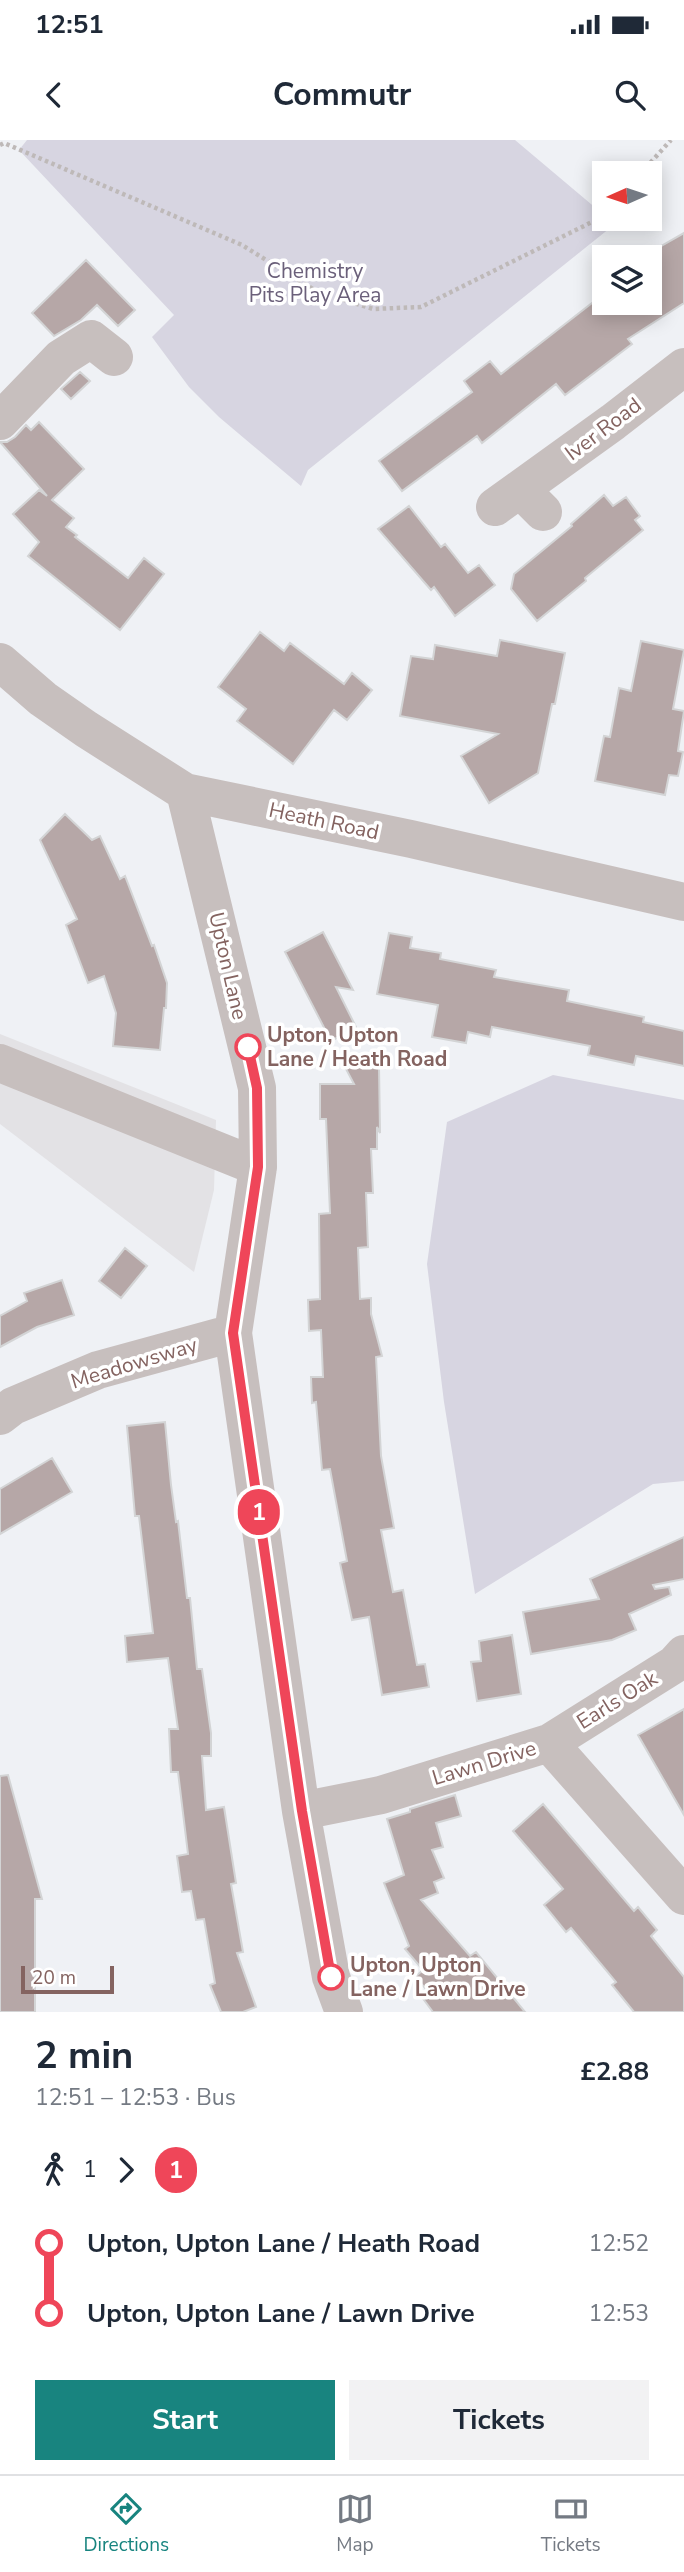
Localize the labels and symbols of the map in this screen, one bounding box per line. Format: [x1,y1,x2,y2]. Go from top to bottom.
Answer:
north arrow [592,161,662,231]
park label: Chemistry Pits Play Area [249,257,381,309]
street label: Iver Road [559,391,647,467]
street label: Heath Road [266,796,382,846]
street label: Upton Lane [202,910,254,1022]
place label: Upton, Upton Lane / Heath Road [267,1021,447,1073]
marker: Upton, Upton Lane / Heath Road [235,1034,261,1060]
street label: Meadowsway [67,1330,201,1395]
line badge: 1 [236,1489,282,1535]
street label: Earls Oak [571,1664,663,1736]
street label: Lawn Drive [429,1734,539,1792]
place label: Upton, Upton Lane / Lawn Drive [350,1951,526,2003]
scale bar [21,1963,114,1995]
marker: Upton, Upton Lane / Lawn Drive [318,1964,344,1990]

